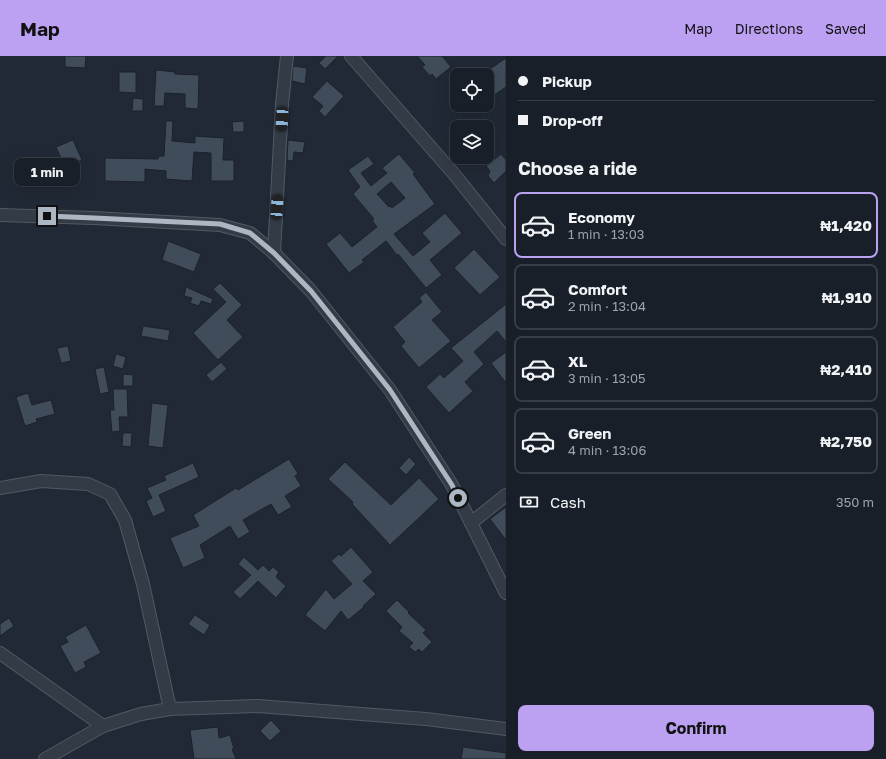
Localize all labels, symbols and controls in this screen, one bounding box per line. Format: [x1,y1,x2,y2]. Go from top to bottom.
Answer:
text: Map [20,17,60,40]
text: Map [684,20,713,37]
text: Directions [735,20,803,37]
text: Saved [825,20,866,37]
map controls [450,68,494,164]
button: locate [450,68,494,112]
text: Pickup [542,72,592,90]
car [275,107,289,131]
text: Drop-off [542,111,602,129]
button: layers [450,120,494,164]
text: Choose a ride [518,157,637,179]
callout: 1 min [14,158,80,186]
text: 1 min [31,164,63,180]
car [270,195,284,219]
route end [38,207,56,225]
icon: car [520,207,556,243]
text: Economy [568,208,635,226]
text: ₦1,420 [820,216,872,234]
text: 1 min · 13:03 [568,226,644,242]
icon: car [520,279,556,315]
text: Comfort [568,280,627,298]
text: ₦1,910 [822,288,872,306]
text: 2 min · 13:04 [568,298,646,314]
icon: car [520,351,556,387]
text: XL [568,352,587,370]
text: ₦2,410 [820,360,872,378]
text: 3 min · 13:05 [568,370,646,386]
icon: car [520,423,556,459]
text: Green [568,424,611,442]
text: ₦2,750 [820,432,872,450]
text: 4 min · 13:06 [568,442,646,458]
route start [449,489,467,507]
icon: cash [518,491,540,513]
text: Cash [550,493,586,511]
text: 350 m [836,494,874,510]
button: Confirm [518,705,874,751]

